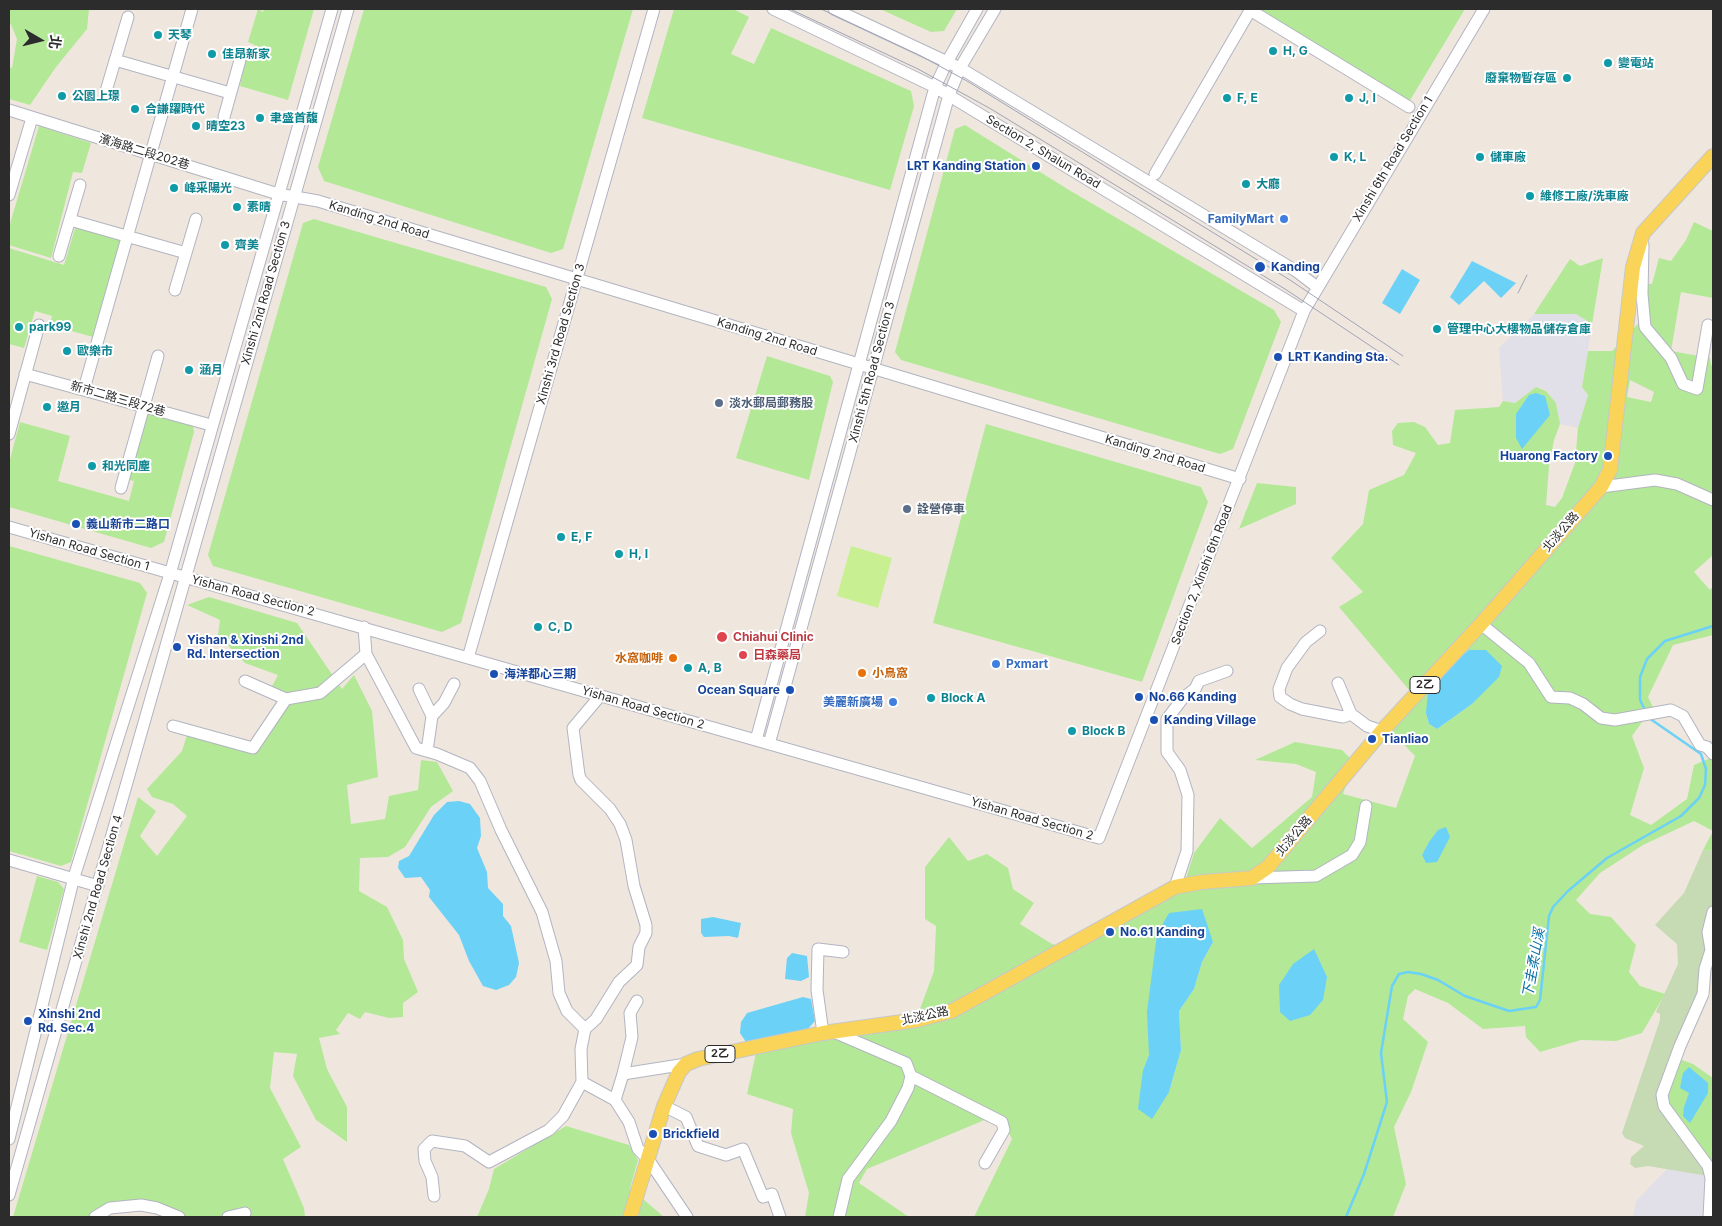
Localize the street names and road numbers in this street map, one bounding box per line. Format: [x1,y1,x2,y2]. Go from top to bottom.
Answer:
street label: Xinshi 6th Road Section 1 [1350,94,1436,224]
street label: Section 2, Shalun Road [983,112,1103,192]
street label: 濱海路二段202巷 [97,131,191,173]
street label: Kanding 2nd Road [327,198,431,242]
street label: Xinshi 2nd Road Section 3 [239,219,293,367]
street label: Xinshi 3rd Road Section 3 [534,262,588,406]
street label: Xinshi 5th Road Section 3 [846,300,898,444]
street label: Kanding 2nd Road [715,315,819,359]
street label: 新市二路三段72巷 [69,379,167,419]
street label: Kanding 2nd Road [1103,432,1207,476]
street label: Section 2, Xinshi 6th Road [1169,503,1235,647]
street label: 北淡公路 [1540,509,1582,555]
street label: Yishan Road Section 1 [27,526,151,574]
street label: Yishan Road Section 2 [190,573,316,619]
road number: 2乙 [1410,676,1440,694]
street label: Yishan Road Section 2 [580,684,706,732]
street label: Yishan Road Section 2 [969,795,1095,843]
street label: Xinshi 2nd Road Section 4 [71,813,125,961]
street label: 北淡公路 [1273,813,1315,859]
street label: 北淡公路 [900,1004,950,1028]
road number: 2乙 [705,1046,735,1062]

